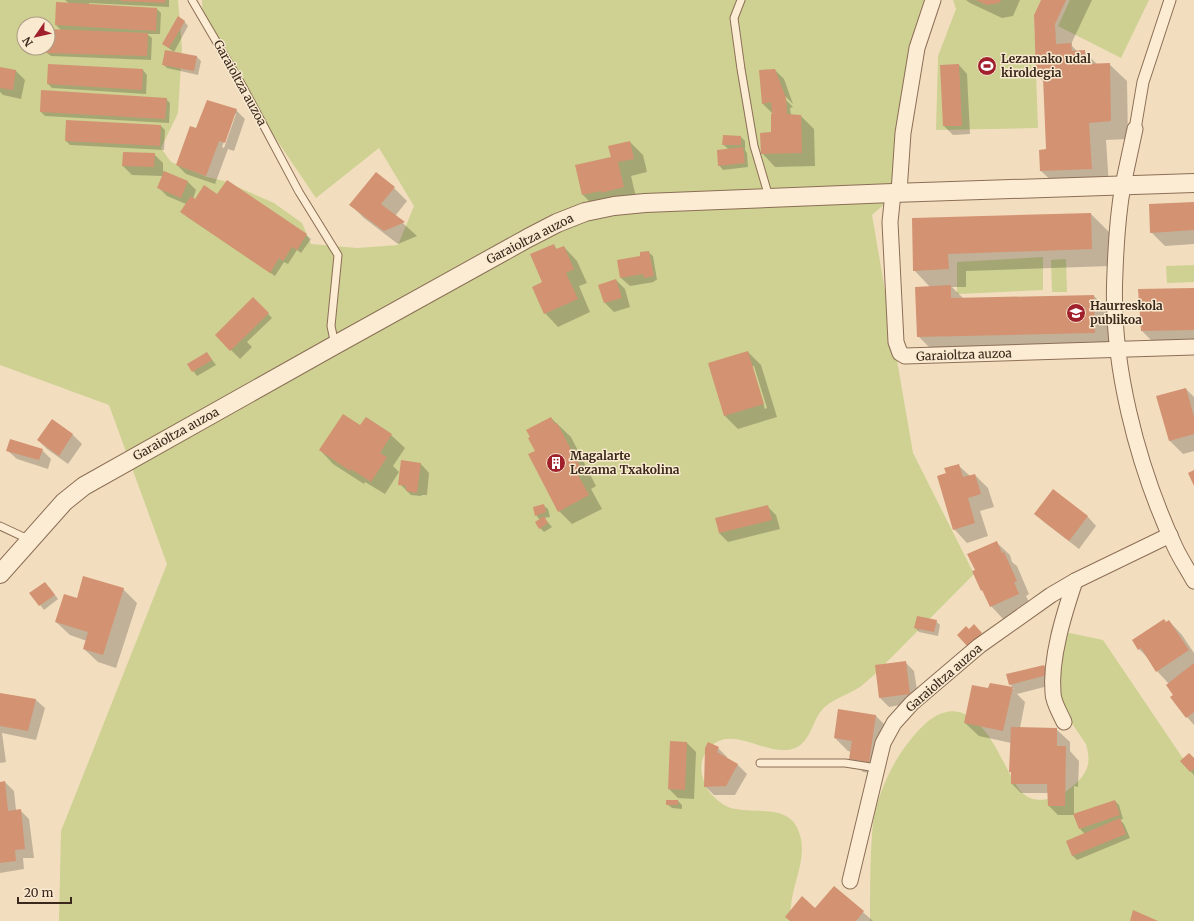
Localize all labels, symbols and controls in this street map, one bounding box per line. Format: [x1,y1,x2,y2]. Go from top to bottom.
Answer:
north arrow [16,16,56,56]
text: N [19,34,36,49]
street label: Garaioltza auzoa [211,37,270,129]
place label: Lezamako udal kiroldegia [1001,51,1091,80]
sports icon: Lezamako udal kiroldegia [976,55,998,77]
street label: Garaioltza auzoa [484,210,576,267]
place label: Haurreskola publikoa [1090,298,1163,327]
school or university icon: Haurreskola publikoa [1065,302,1087,324]
street label: Garaioltza auzoa [916,345,1013,364]
street label: Garaioltza auzoa [130,404,222,463]
place label: Magalarte Lezama Txakolina [570,448,680,477]
building icon: Magalarte Lezama Txakolina [545,452,567,474]
street label: Garaioltza auzoa [903,640,985,715]
scale bar [18,879,71,905]
text: 20 m [24,885,53,900]

